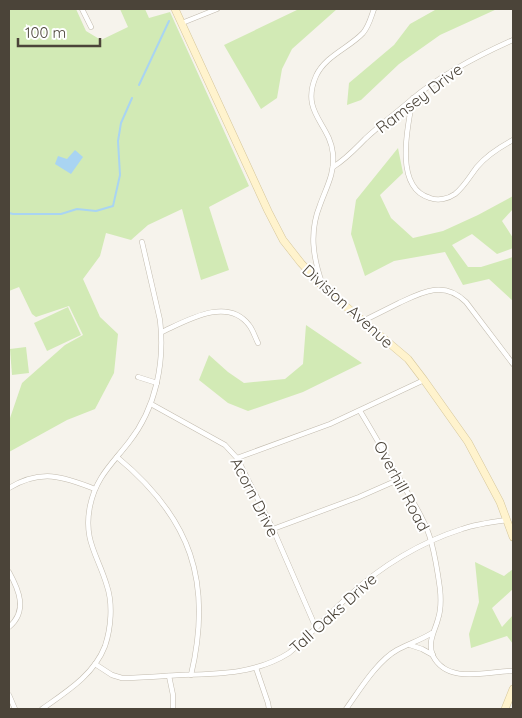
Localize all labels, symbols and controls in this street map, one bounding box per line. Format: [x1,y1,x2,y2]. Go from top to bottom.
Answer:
scale bar [18,15,100,47]
text: 100 m [25,23,66,42]
street label: Ramsey Drive [372,59,466,137]
street label: Division Avenue [298,260,398,352]
street label: Overhill Road [370,437,434,535]
street label: Acorn Drive [226,454,284,540]
street label: Tall Oaks Drive [285,569,381,657]

